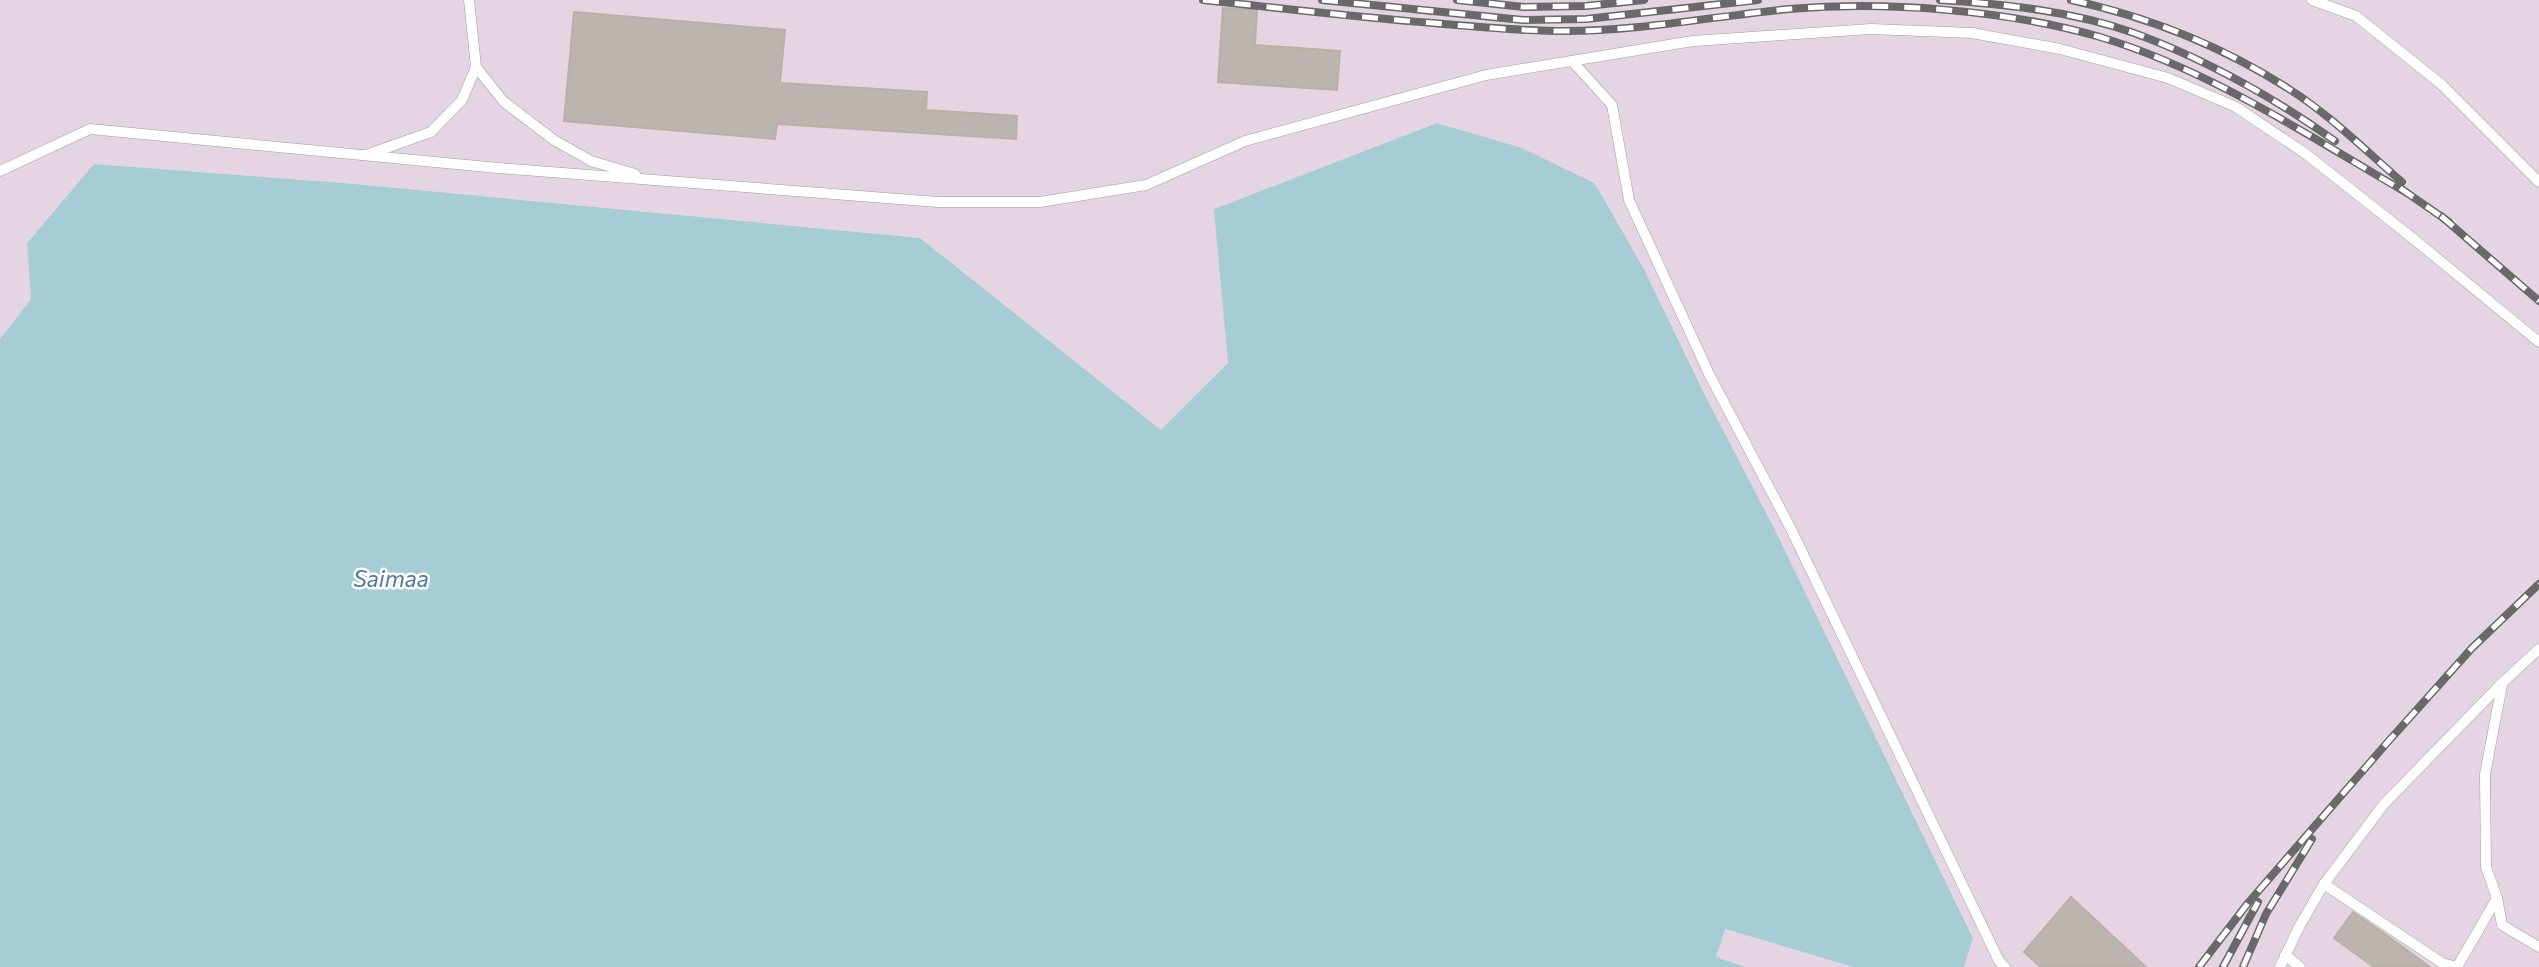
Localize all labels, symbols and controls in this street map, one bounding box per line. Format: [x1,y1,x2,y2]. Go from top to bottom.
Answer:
water label: Saimaa [353,564,429,592]

